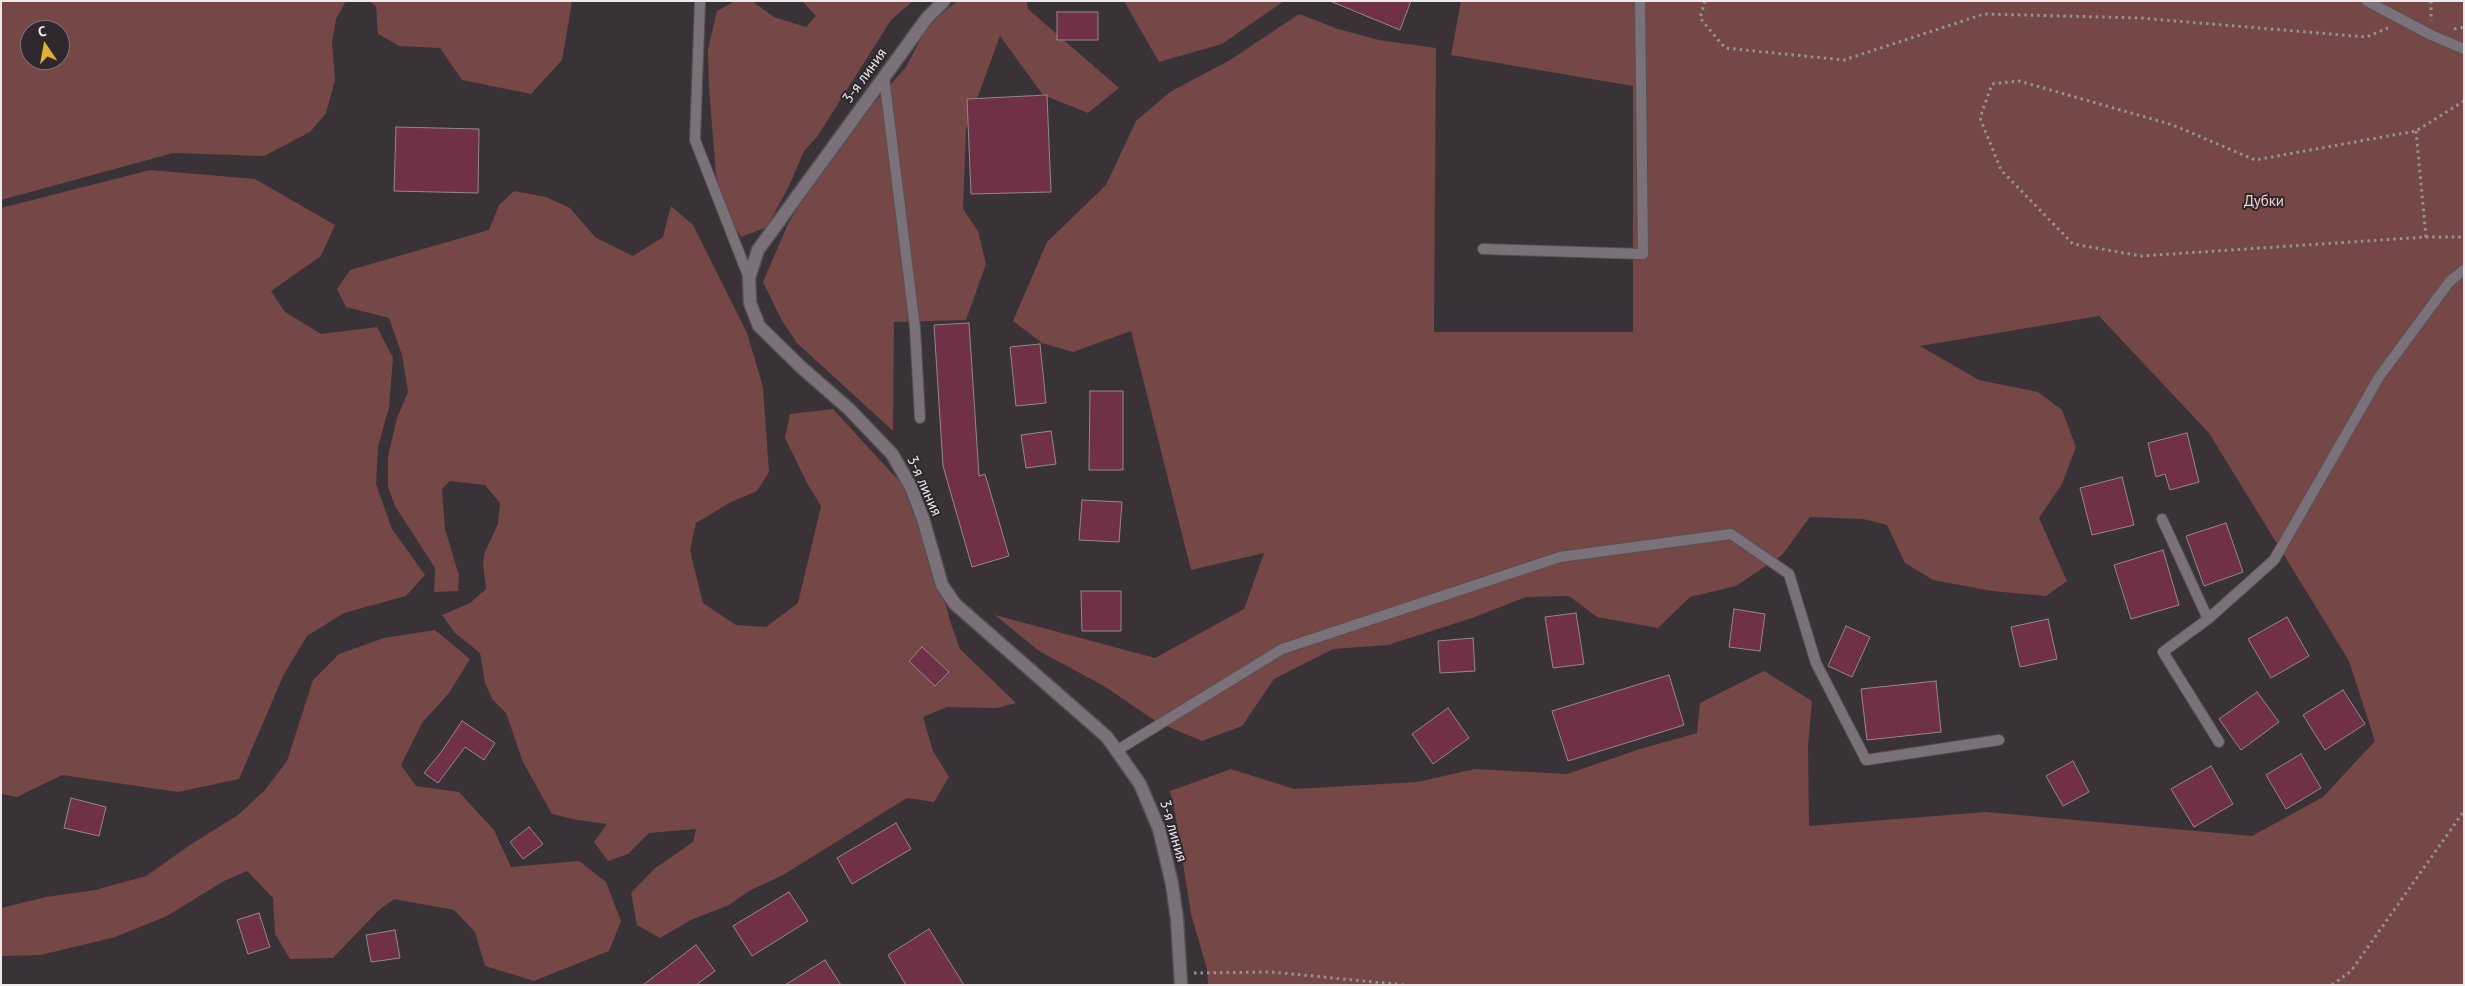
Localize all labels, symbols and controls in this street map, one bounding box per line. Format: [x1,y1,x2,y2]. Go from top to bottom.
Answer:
north arrow [20,20,70,70]
text: С [36,22,48,41]
street label: 3-я линия [839,45,891,107]
park label: Дубки [2244,193,2284,211]
street label: 3-я линия [903,453,945,519]
street label: 3-я линия [1156,798,1190,864]

